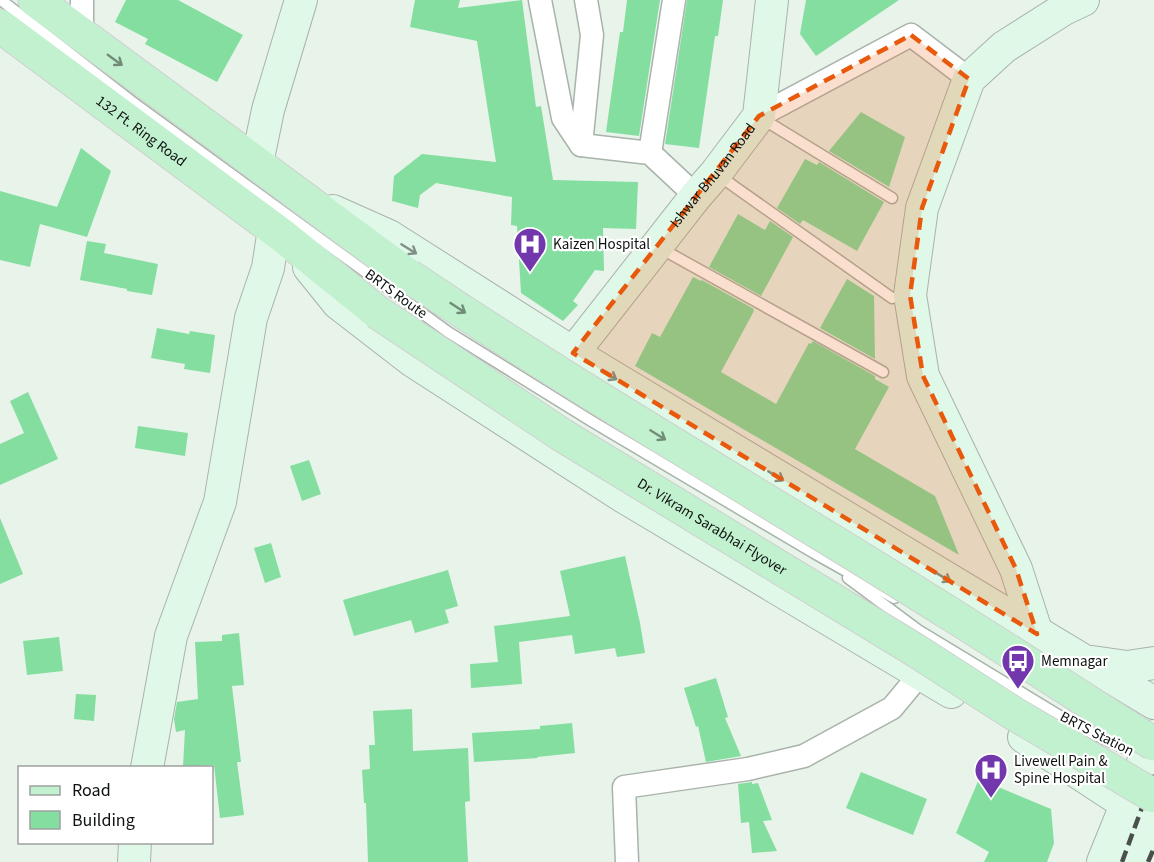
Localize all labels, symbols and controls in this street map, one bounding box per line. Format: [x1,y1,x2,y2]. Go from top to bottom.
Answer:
one-way arrow [107,54,123,66]
street label: 132 Ft. Ring Road [92,90,191,171]
street label: Ishwar Bhuvan Road [665,119,760,232]
hospital icon: Kaizen Hospital [512,226,548,273]
place label: Kaizen Hospital [553,234,650,255]
one-way arrow [400,242,417,255]
street label: BRTS Route [360,264,432,324]
one-way arrow [449,303,466,315]
one-way arrow [600,370,617,382]
one-way arrow [650,428,667,441]
one-way arrow [767,470,784,482]
street label: Dr. Vikram Sarabhai Flyover [633,473,792,581]
one-way arrow [934,571,951,583]
bus stop icon: Memnagar [1000,643,1036,690]
place label: Memnagar [1041,651,1108,672]
street label: BRTS Station [1056,706,1138,762]
place label: Livewell Pain & Spine Hospital [1014,751,1108,789]
hospital icon: Livewell Pain & Spine Hospital [973,752,1009,799]
legend [18,766,213,844]
text: Road [72,778,111,803]
text: Building [72,808,135,833]

